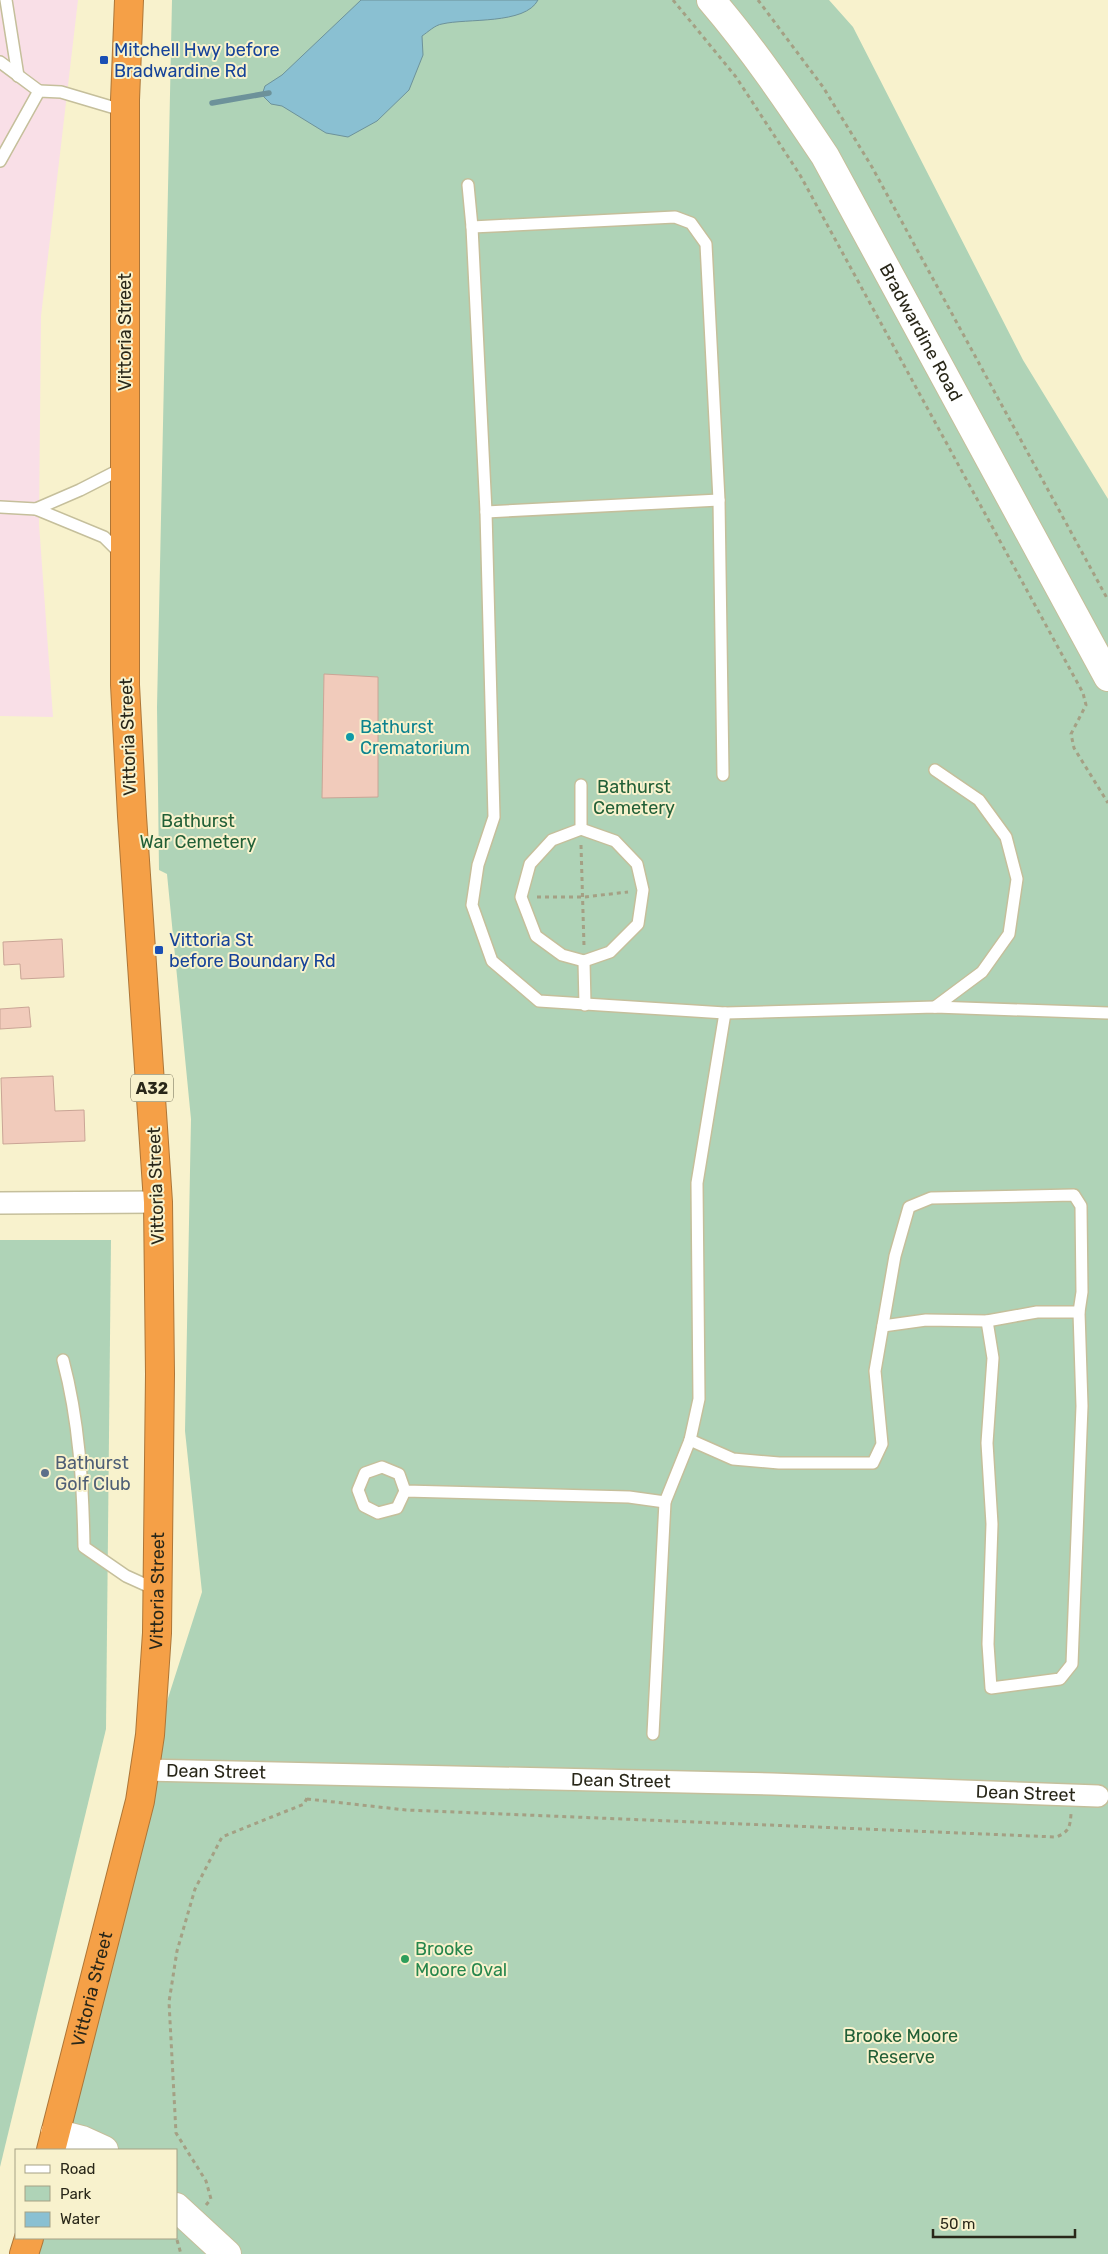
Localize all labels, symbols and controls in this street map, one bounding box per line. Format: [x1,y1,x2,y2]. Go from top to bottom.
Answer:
place label: Mitchell Hwy before Bradwardine Rd [114,39,280,82]
marker: Mitchell Hwy before Bradwardine Rd [98,54,110,66]
street label: Bradwardine Road [875,260,967,405]
street label: Vittoria Street [114,273,136,391]
street label: Vittoria Street [115,678,141,796]
place label: Bathurst Crematorium [360,716,470,759]
marker: Bathurst Crematorium [344,731,356,743]
park label: Bathurst Cemetery [593,776,675,819]
park label: Bathurst War Cemetery [140,810,256,853]
place label: Vittoria St before Boundary Rd [169,929,336,972]
marker: Vittoria St before Boundary Rd [153,944,165,956]
road number: A32 [131,1074,173,1102]
street label: Vittoria Street [143,1127,169,1245]
place label: Bathurst Golf Club [55,1452,131,1495]
marker: Bathurst Golf Club [39,1467,51,1479]
street label: Vittoria Street [145,1532,169,1651]
street label: Dean Street [166,1759,266,1784]
street label: Dean Street [571,1769,671,1793]
street label: Dean Street [975,1781,1076,1806]
street label: Vittoria Street [67,1929,117,2049]
place label: Brooke Moore Oval [415,1938,507,1981]
marker: Brooke Moore Oval [399,1953,411,1965]
park label: Brooke Moore Reserve [844,2025,958,2068]
legend [15,2149,178,2239]
text: Road [60,2160,96,2178]
text: Park [60,2185,91,2203]
scale bar [933,2206,1076,2238]
text: Water [60,2210,100,2228]
text: 50 m [940,2215,975,2233]

